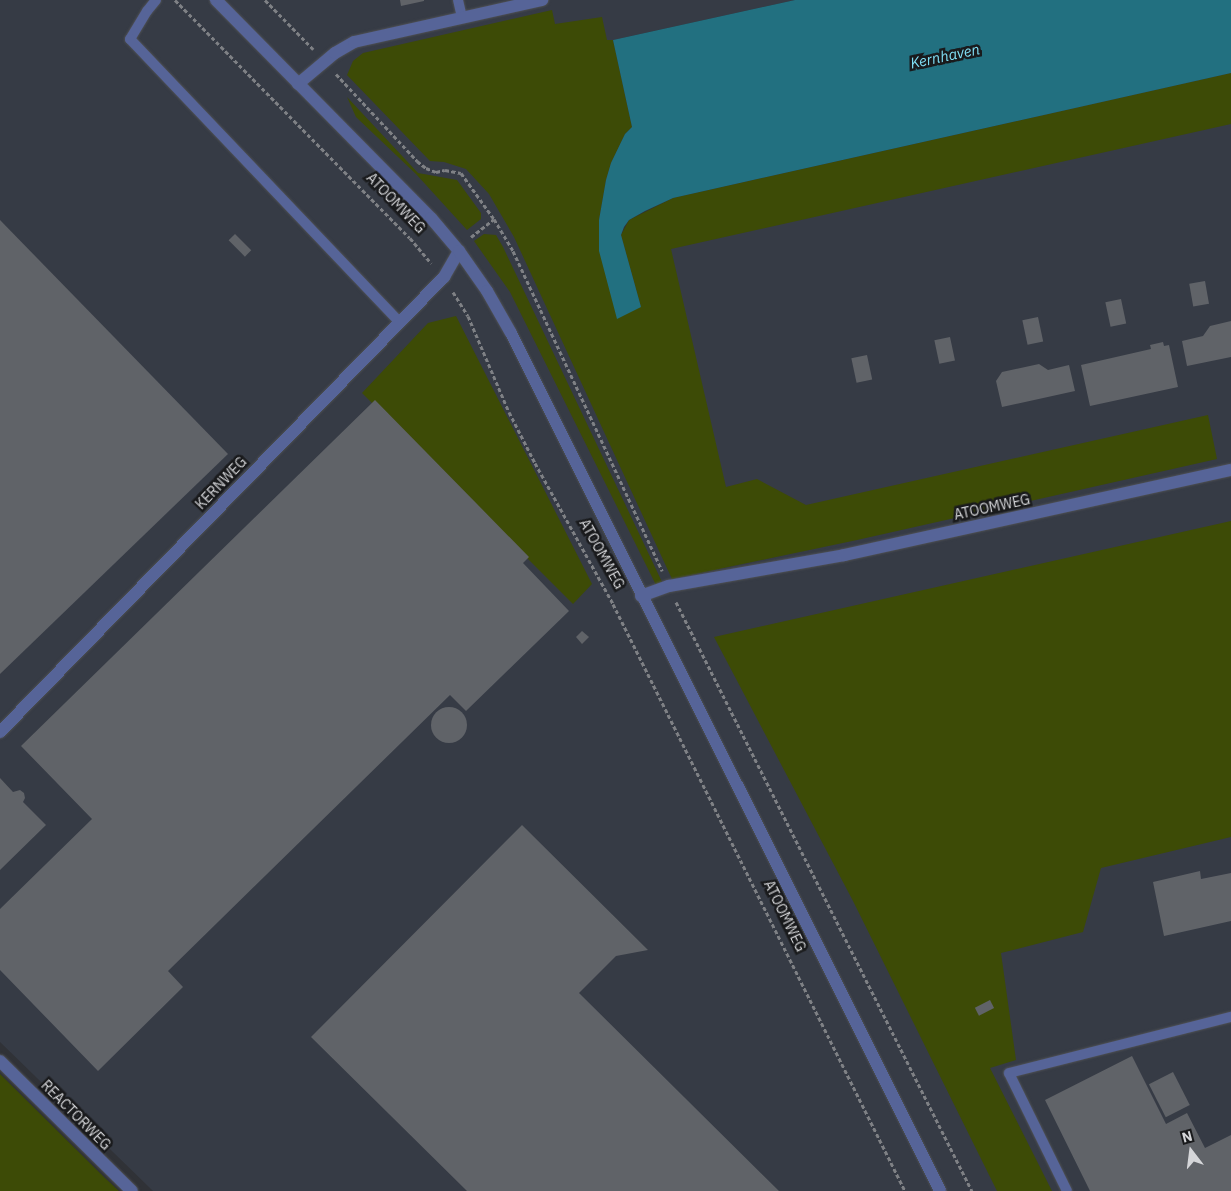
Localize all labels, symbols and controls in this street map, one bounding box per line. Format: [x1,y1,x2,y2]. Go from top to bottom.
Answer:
water label: Kernhaven [909,40,981,72]
street label: ATOOMWEG [363,169,429,237]
street label: KERNWEG [192,453,250,513]
street label: ATOOMWEG [952,491,1032,523]
street label: ATOOMWEG [576,516,628,592]
street label: ATOOMWEG [760,878,810,954]
street label: REACTORWEG [38,1077,114,1153]
north arrow [1166,1126,1216,1176]
text: N [1180,1127,1194,1147]

